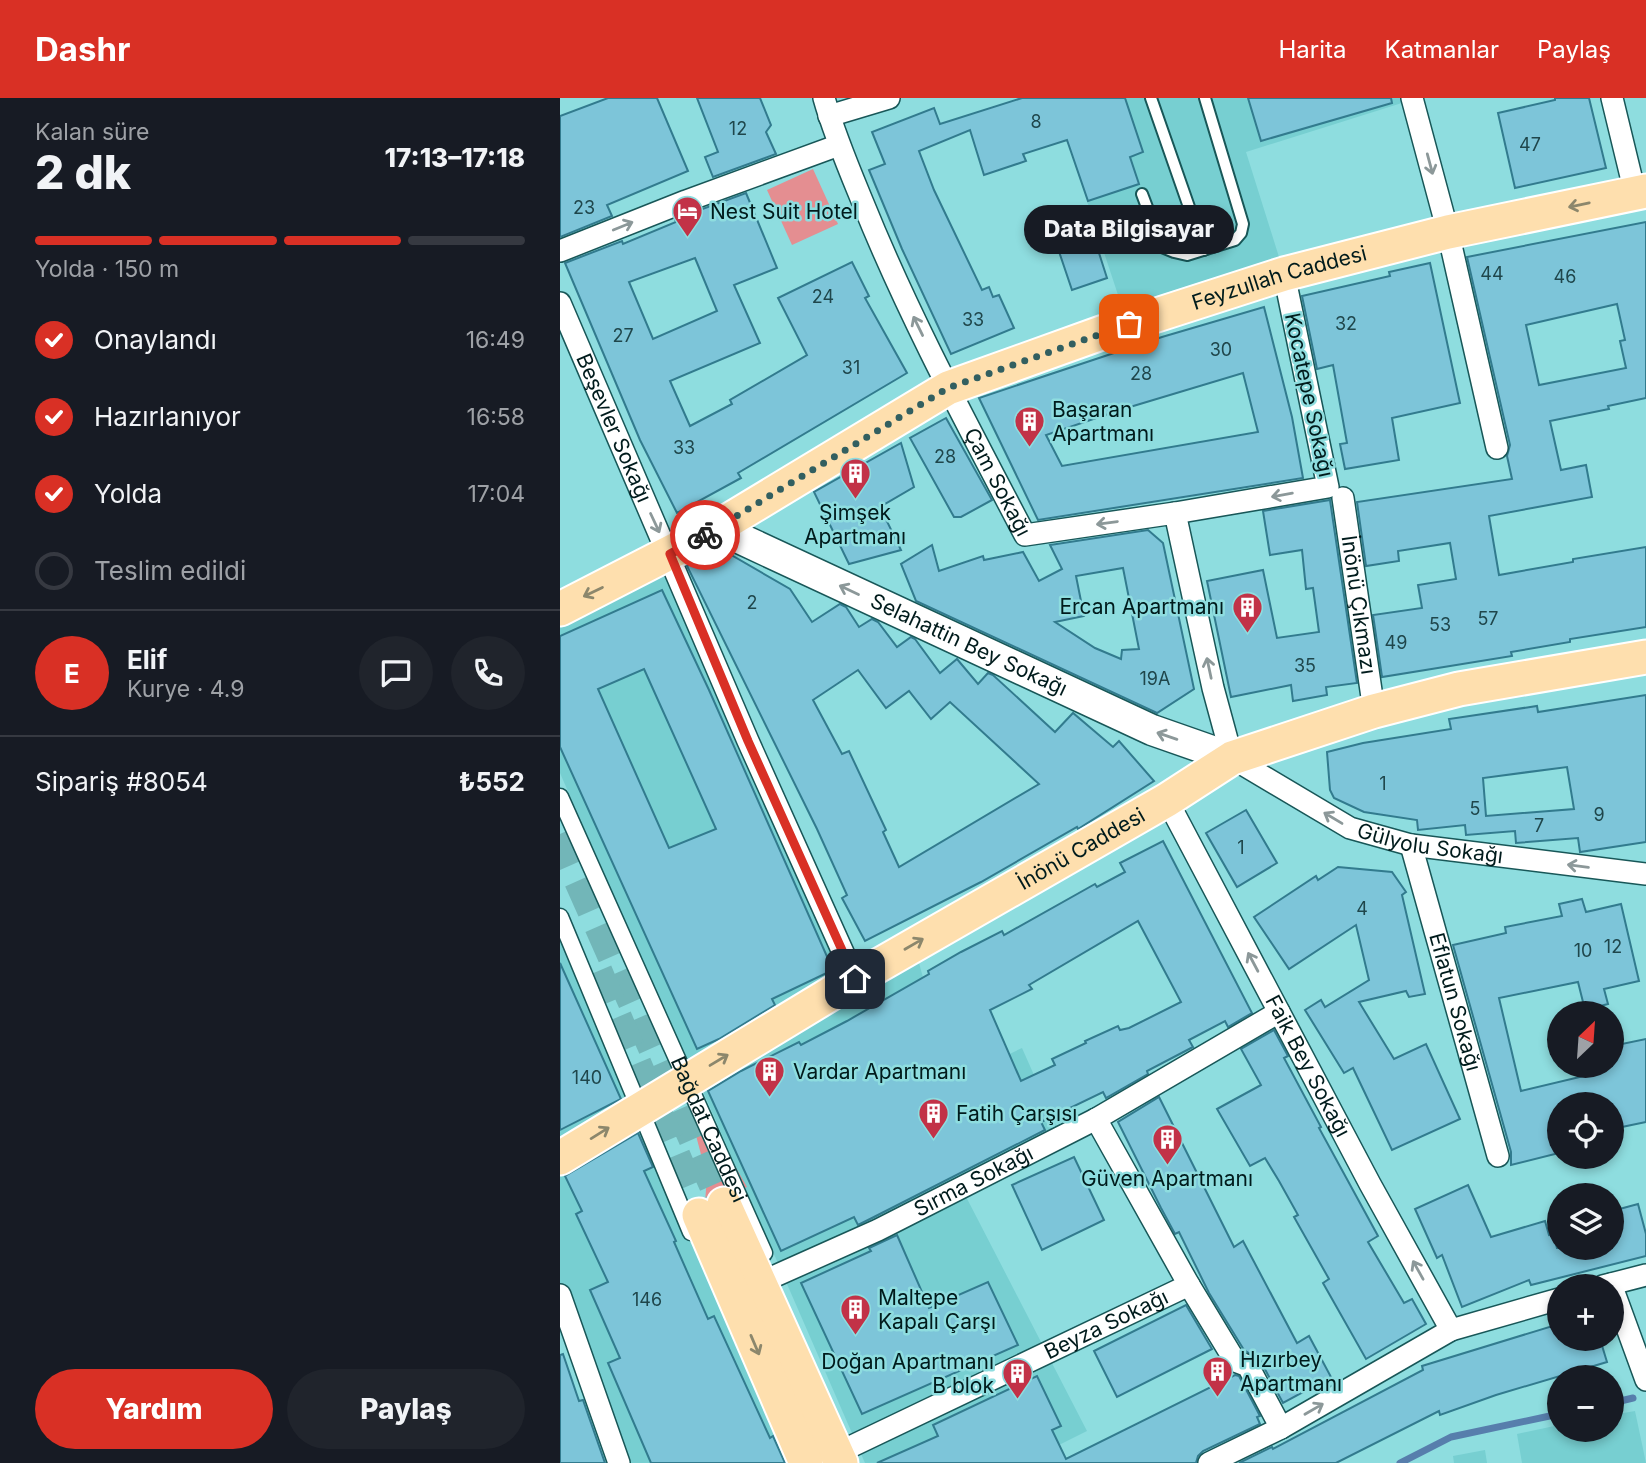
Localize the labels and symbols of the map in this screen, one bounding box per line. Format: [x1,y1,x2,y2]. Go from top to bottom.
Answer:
house number: 8 [1030,111,1042,132]
house number: 12 [729,118,747,139]
house number: 47 [1519,134,1541,155]
one-way arrow [1424,153,1437,175]
hotel icon: Nest Suit Hotel [670,195,704,239]
house number: 23 [573,197,595,218]
one-way arrow [1568,198,1591,212]
place label: Nest Suit Hotel [710,199,858,224]
callout: Data Bilgisayar [1024,205,1234,254]
one-way arrow [612,218,634,231]
street label: Feyzullah Caddesi [1189,240,1369,315]
house number: 44 [1480,263,1504,284]
house number: 46 [1554,266,1576,287]
house number: 24 [812,286,834,307]
pin [1099,294,1159,354]
house number: 33 [962,309,984,330]
street label: Kocatepe Sokağı [1280,311,1339,479]
house number: 32 [1335,313,1357,334]
one-way arrow [911,316,925,337]
house number: 27 [612,325,634,346]
house number: 30 [1210,339,1232,360]
street label: Beşevler Sokağı [571,350,657,506]
house number: 31 [842,357,860,378]
house number: 28 [1130,363,1152,384]
place label: Başaran Apartmanı [1052,397,1154,446]
building icon: Başaran Apartmanı [1012,405,1046,449]
street label: Çam Sokağı [959,424,1036,540]
house number: 33 [673,437,695,458]
house number: 28 [934,446,956,467]
building icon: Şimşek Apartmanı [838,456,872,500]
one-way arrow [1271,489,1294,502]
courier [670,500,740,570]
place label: Şimşek Apartmanı [804,500,906,549]
one-way arrow [649,512,662,533]
one-way arrow [1096,517,1119,530]
street label: İnönü Çıkmazı [1337,533,1382,676]
one-way arrow [839,583,860,596]
one-way arrow [583,586,604,600]
street label: Selahattin Bey Sokağı [867,588,1071,701]
building icon: Ercan Apartmanı [1230,590,1264,634]
house number: 2 [747,592,757,613]
place label: Ercan Apartmanı [1059,594,1224,619]
house number: 57 [1477,608,1499,629]
house number: 53 [1429,614,1451,635]
house number: 49 [1385,632,1407,653]
house number: 35 [1294,655,1316,676]
one-way arrow [1201,657,1215,680]
house number: 19A [1140,668,1170,689]
one-way arrow [1157,729,1179,741]
house number: 1 [1379,773,1387,794]
house number: 5 [1470,798,1480,819]
street label: İnönü Caddesi [1012,802,1149,895]
house number: 9 [1593,804,1605,825]
one-way arrow [1323,811,1343,825]
house number: 7 [1534,815,1544,836]
street label: Gülyolu Sokağı [1354,818,1505,868]
house number: 1 [1237,837,1245,858]
one-way arrow [1567,860,1590,873]
house number: 4 [1356,898,1368,919]
street label: Eflatun Sokağı [1424,930,1487,1074]
house number: 12 [1604,936,1622,957]
one-way arrow [904,937,924,951]
house number: 10 [1574,940,1592,961]
pin [825,949,885,1009]
one-way arrow [1245,952,1259,973]
street label: Faik Bey Sokağı [1260,991,1356,1141]
north arrow [1547,1001,1624,1078]
street label: Bağdat Caddesi [666,1052,753,1206]
one-way arrow [708,1053,728,1067]
building icon: Vardar Apartmanı [753,1055,787,1099]
place label: Vardar Apartmanı [793,1059,966,1084]
house number: 140 [572,1067,602,1088]
building icon: Fatih Çarşısı [916,1097,950,1141]
place label: Fatih Çarşısı [956,1101,1077,1126]
building icon: Güven Apartmanı [1150,1122,1184,1166]
one-way arrow [589,1126,609,1140]
street label: Sırma Sokağı [910,1140,1037,1222]
place label: Güven Apartmanı [1081,1166,1253,1191]
one-way arrow [1411,1260,1424,1281]
street label: Beyza Sokağı [1040,1284,1172,1364]
place label: Maltepe Kapalı Çarşı [878,1285,996,1334]
house number: 146 [632,1289,662,1310]
building icon: Maltepe Kapalı Çarşı [838,1293,872,1337]
one-way arrow [750,1334,763,1356]
place label: Hızırbey Apartmanı [1240,1347,1342,1396]
place label: Doğan Apartmanı B blok [821,1349,994,1398]
building icon: Hızırbey Apartmanı [1200,1355,1234,1399]
building icon: Doğan Apartmanı B blok [1000,1357,1034,1401]
one-way arrow [1303,1402,1323,1416]

